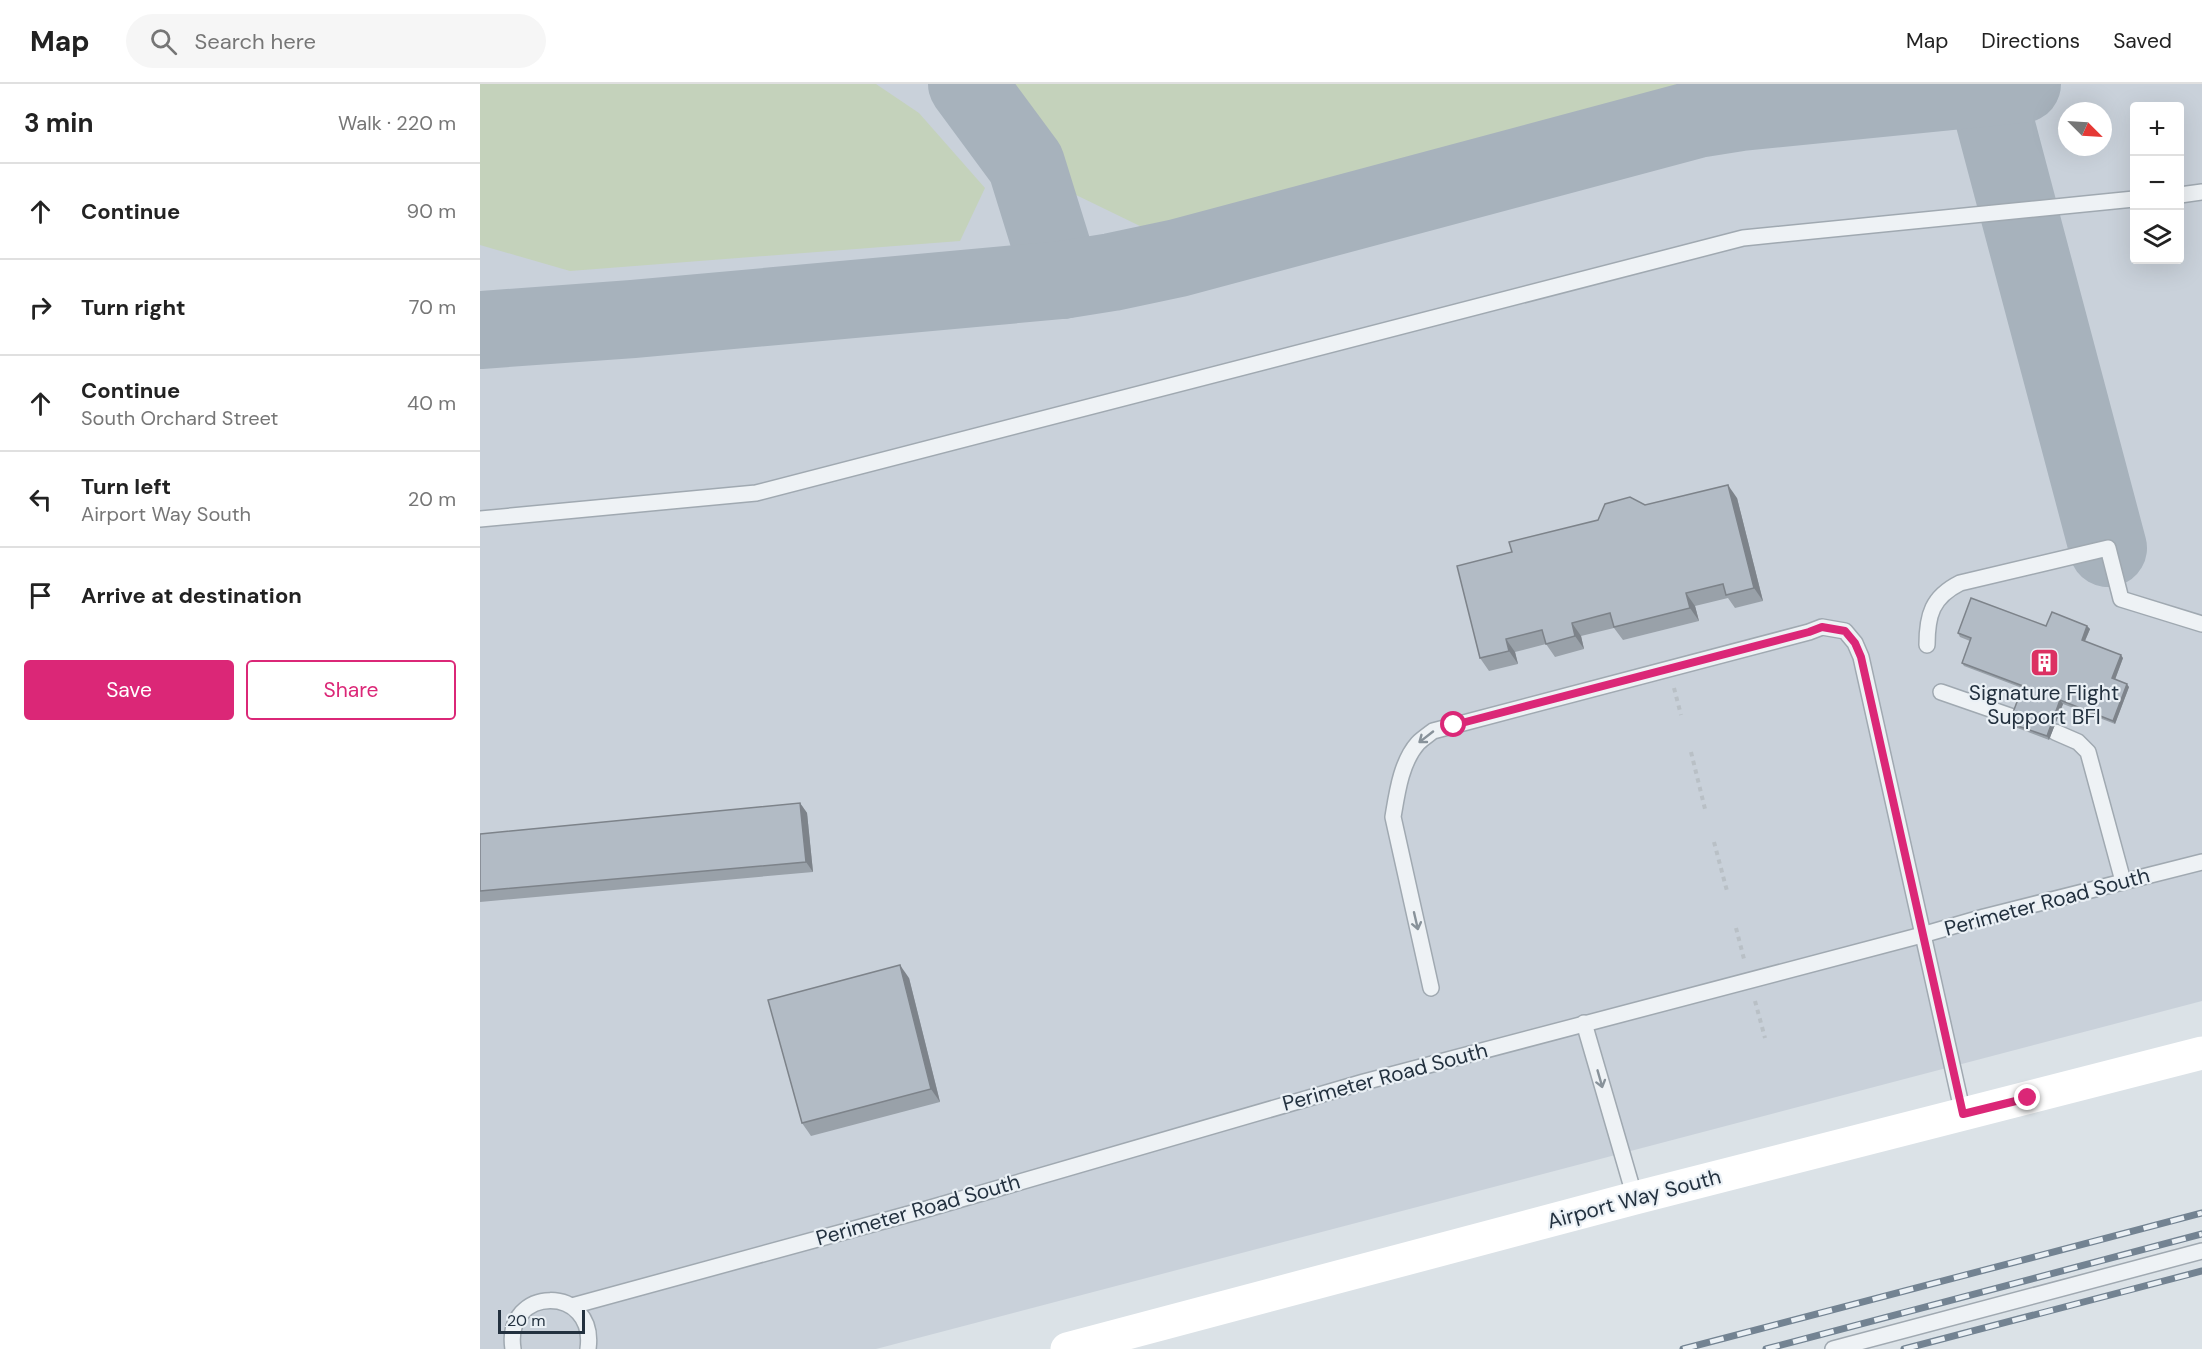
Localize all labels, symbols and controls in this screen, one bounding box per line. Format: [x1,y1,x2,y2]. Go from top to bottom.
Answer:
search box [126,14,546,68]
text: Map [30,23,90,60]
icon: search [147,25,180,58]
text: Search here [195,27,316,56]
text: Map [1906,27,1948,55]
text: Directions [1981,27,2080,55]
text: Saved [2113,27,2172,55]
north arrow [2058,102,2112,156]
map controls [2130,102,2184,264]
button: + [2130,102,2184,156]
text: 3 min [24,106,93,140]
text: Walk · 220 m [338,110,456,136]
button: − [2130,156,2184,210]
icon: ahead [24,195,57,228]
text: Continue [81,197,180,226]
text: 90 m [407,198,456,224]
button: layers [2130,210,2184,264]
icon: right [24,291,57,324]
text: Turn right [81,293,186,322]
text: 70 m [409,294,456,320]
text: Continue [81,376,180,405]
icon: ahead [24,387,57,420]
text: 40 m [407,390,456,416]
text: South Orchard Street [81,405,278,431]
text: Turn left [81,472,171,501]
icon: left [24,483,57,516]
text: 20 m [408,486,456,512]
text: Airport Way South [81,501,251,527]
icon: arrive [24,579,57,612]
text: Arrive at destination [81,581,302,610]
building icon: Signature Flight Support BFI [2028,646,2060,678]
button: Save [24,660,234,720]
button: Share [246,660,456,720]
place label: Signature Flight Support BFI [1969,679,2119,731]
route start [1440,711,1466,737]
one-way arrow [1418,731,1434,743]
street label: Perimeter Road South [1941,861,2153,943]
one-way arrow [1411,911,1423,930]
street label: Perimeter Road South [1279,1036,1491,1118]
one-way arrow [1595,1069,1606,1088]
route end [2014,1084,2040,1110]
street label: Airport Way South [1544,1162,1724,1236]
street label: Perimeter Road South [813,1167,1023,1253]
scale bar [498,1307,585,1334]
text: 20 m [507,1310,546,1331]

